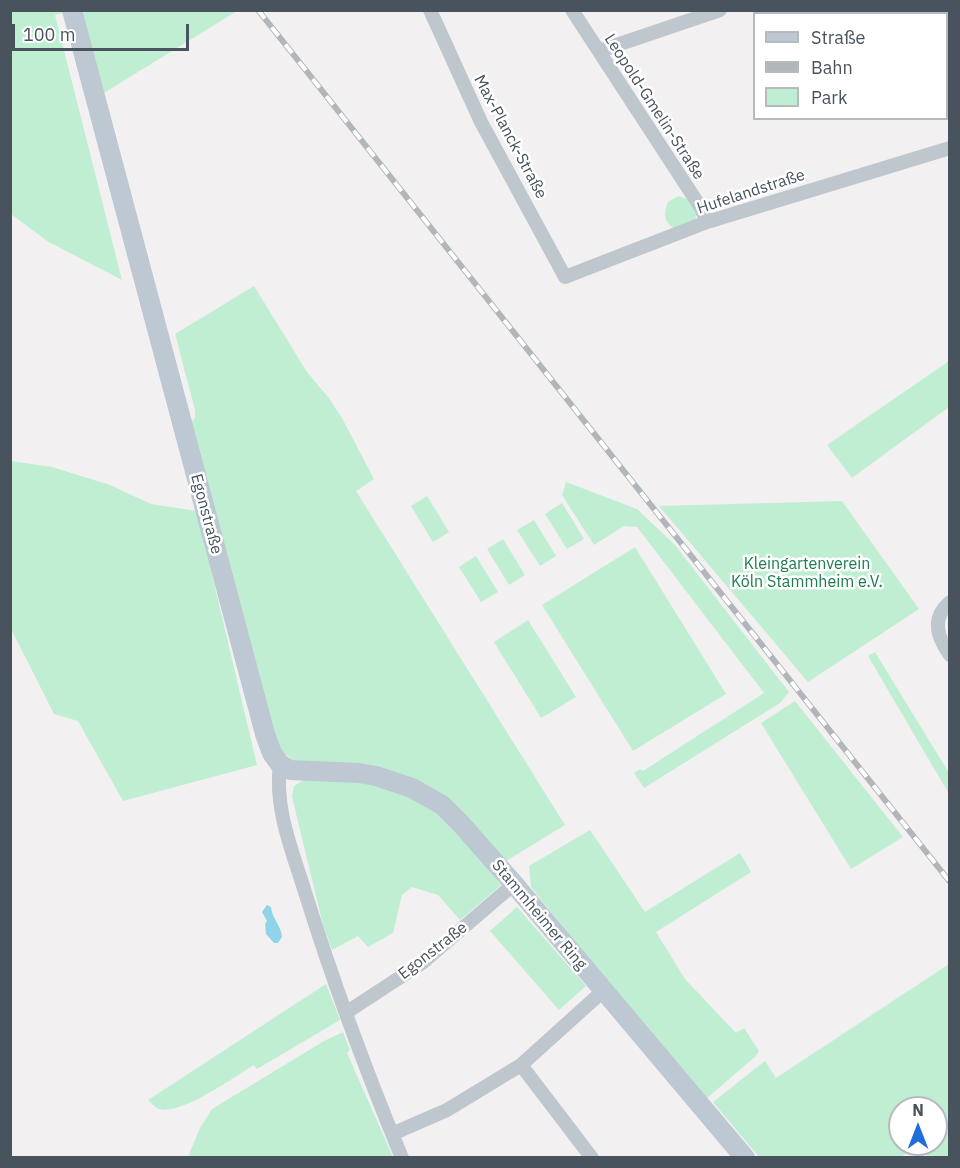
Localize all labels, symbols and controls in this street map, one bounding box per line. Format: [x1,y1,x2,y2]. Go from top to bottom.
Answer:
scale bar [15,12,192,50]
legend [753,12,948,120]
text: 100 m [23,23,75,46]
text: Straße [811,26,865,49]
street label: Leopold-Gmelin-Straße [600,31,708,183]
text: Bahn [811,56,853,79]
street label: Max-Planck-Straße [469,72,551,202]
text: Park [811,86,847,109]
street label: Hufelandstraße [695,166,807,218]
street label: Egonstraße [186,472,226,556]
park label: Kleingartenverein Köln Stammheim e.V. [731,554,883,592]
street label: Stammheimer Ring [487,856,591,974]
street label: Egonstraße [395,918,471,984]
north arrow [888,1096,948,1156]
text: N [912,1100,924,1120]

